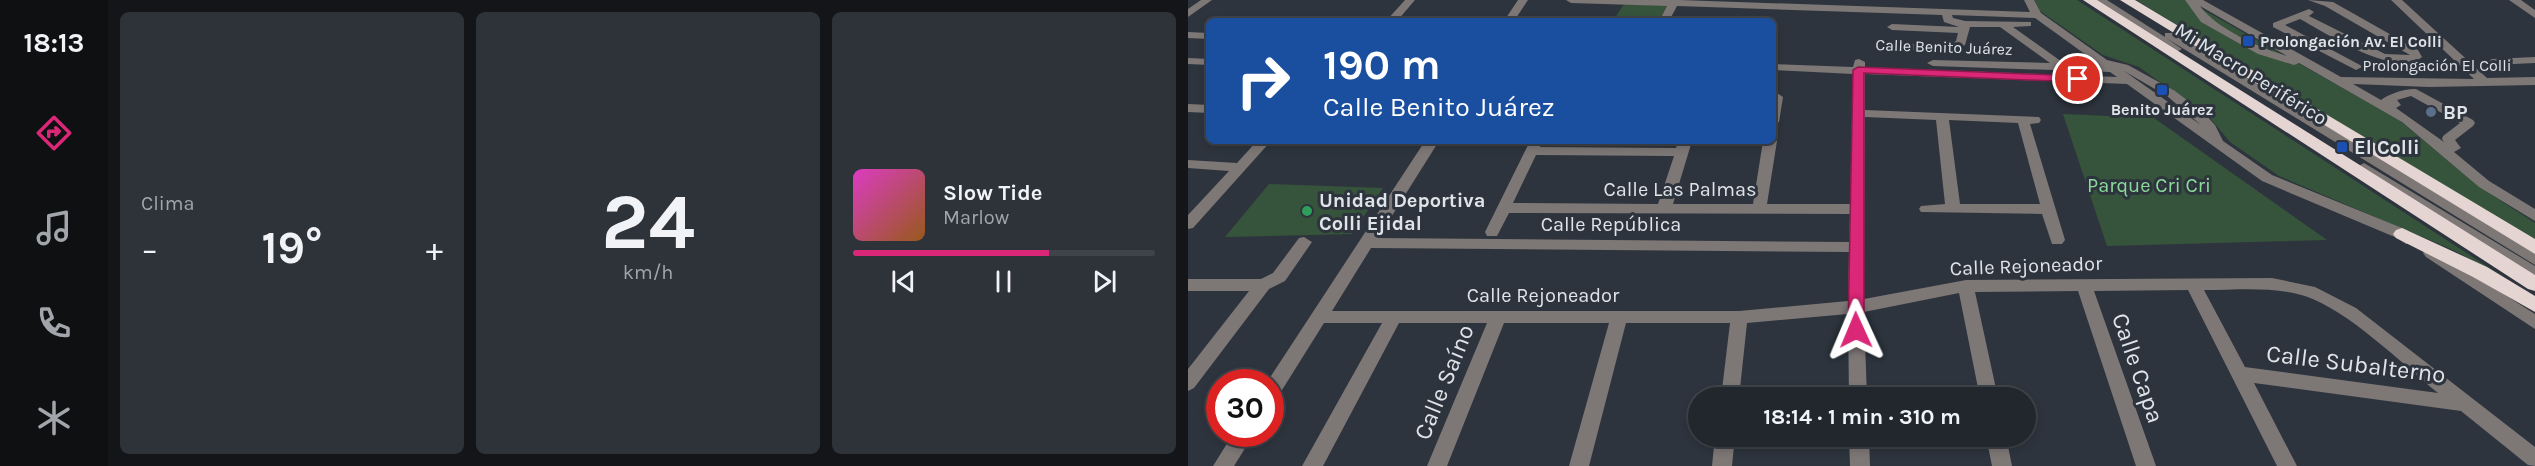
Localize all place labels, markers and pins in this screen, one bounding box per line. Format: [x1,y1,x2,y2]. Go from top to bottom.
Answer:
place label: Prolongación Av. El Colli [2260,32,2442,51]
marker: Prolongación Av. El Colli [2241,34,2255,48]
pin [2052,53,2103,104]
marker: Benito Juárez [2155,83,2169,97]
place label: Benito Juárez [2111,100,2213,119]
place label: BP [2443,101,2468,124]
marker: BP [2424,105,2438,119]
place label: El Colli [2354,136,2420,159]
marker: El Colli [2335,140,2349,154]
place label: Unidad Deportiva Colli Ejidal [1319,189,1485,235]
marker: Unidad Deportiva Colli Ejidal [1300,204,1314,218]

